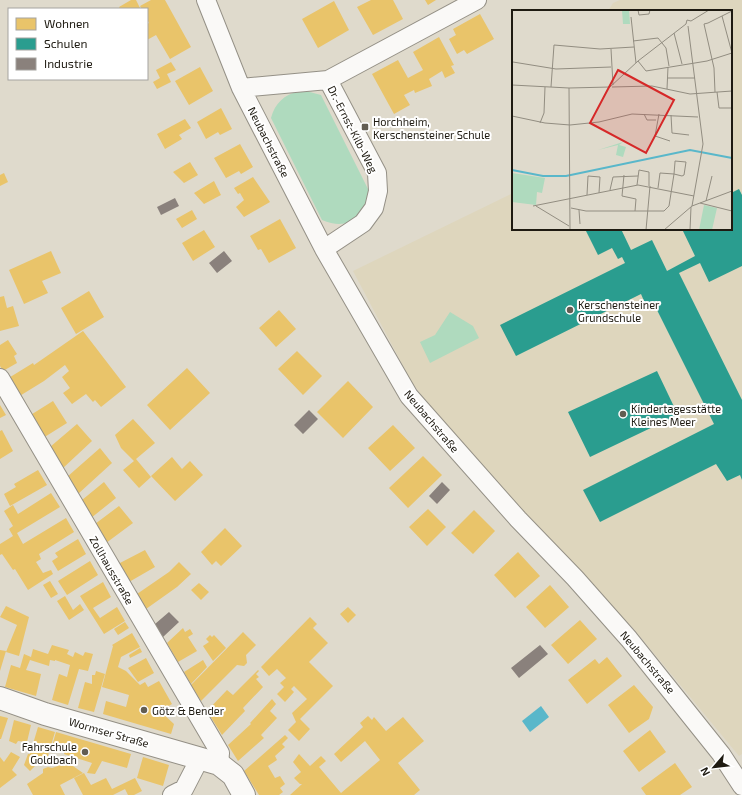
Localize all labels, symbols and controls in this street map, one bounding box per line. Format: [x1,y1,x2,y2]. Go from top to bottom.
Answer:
legend [8,8,148,80]
inset map [512,10,732,230]
text: Wohnen [44,16,89,30]
text: Schulen [44,36,87,50]
text: Industrie [44,56,93,70]
street label: Dr.-Ernst-Kilb-Weg [325,83,381,175]
street label: Neubachstraße [246,104,292,180]
place label: Horchheim, Kerschensteiner Schule [373,115,490,141]
marker: Horchheim, Kerschensteiner Schule [360,122,370,132]
place label: Kerschensteiner Grundschule [578,298,660,324]
marker: Kerschensteiner Grundschule [565,305,575,315]
street label: Neubachstraße [402,387,462,455]
place label: Kindertagesstätte Kleines Meer [631,402,721,428]
marker: Kindertagesstätte Kleines Meer [618,409,628,419]
street label: Zollhausstraße [87,533,137,607]
street label: Neubachstraße [618,628,678,696]
place label: Götz & Bender [152,704,225,717]
marker: Götz & Bender [139,705,149,715]
street label: Wormser Straße [67,714,151,750]
place label: Fahrschule Goldbach [22,740,77,766]
marker: Fahrschule Goldbach [80,747,90,757]
north arrow [694,747,734,787]
text: N [697,765,712,778]

